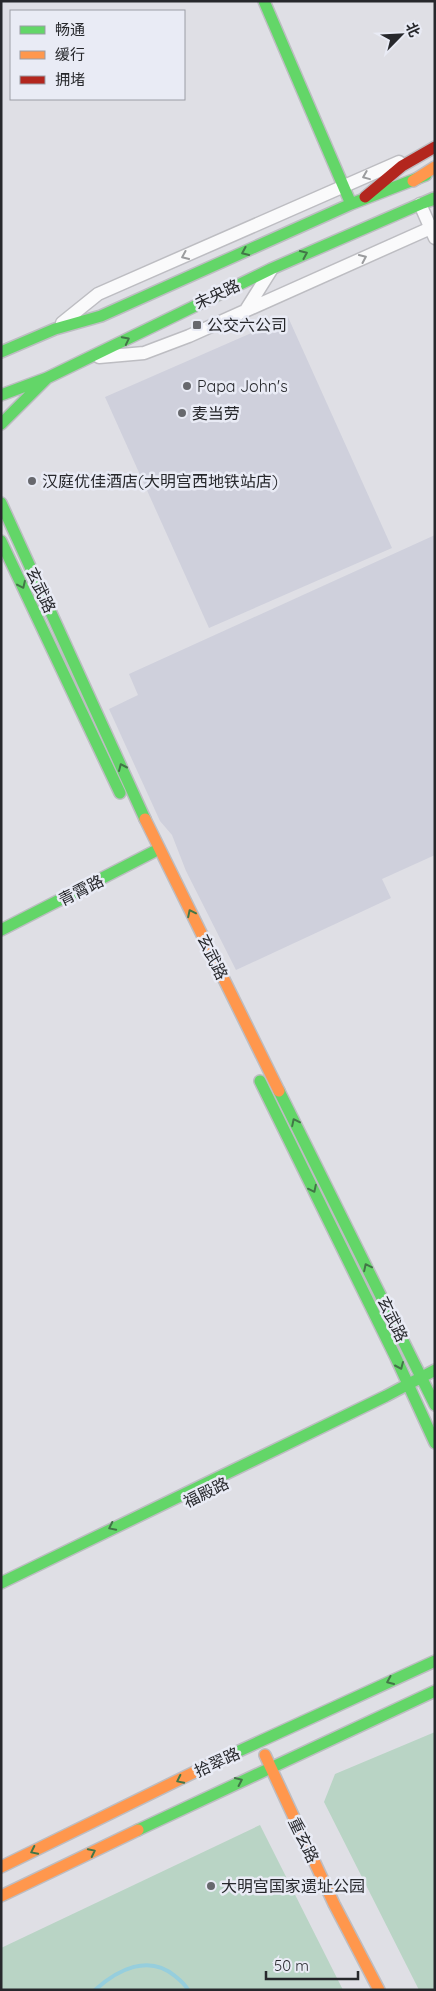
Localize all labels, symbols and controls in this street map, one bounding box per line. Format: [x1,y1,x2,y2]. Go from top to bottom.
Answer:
legend [10,10,185,100]
north arrow [376,10,426,60]
text: 畅通 [55,20,85,39]
text: 北 [402,20,424,40]
text: 缓行 [55,45,85,64]
text: 拥堵 [55,70,85,89]
one-way arrow [362,169,371,180]
one-way arrow [241,246,250,257]
one-way arrow [181,249,190,260]
one-way arrow [299,250,308,261]
one-way arrow [358,254,367,265]
street label: 未央路 [191,275,243,313]
place label: 公交六公司 [207,315,287,335]
marker: 公交六公司 [191,319,203,331]
one-way arrow [120,336,129,346]
place label: Papa John's [197,376,288,396]
marker: Papa John's [181,380,193,392]
place label: 麦当劳 [192,403,240,423]
marker: 麦当劳 [176,407,188,419]
place label: 汉庭优佳酒店(大明宫西地铁站店) [42,471,278,491]
marker: 汉庭优佳酒店(大明宫西地铁站店) [26,475,38,487]
street label: 玄武路 [22,564,60,616]
one-way arrow [16,580,26,589]
one-way arrow [117,763,128,772]
street label: 青霄路 [55,870,107,910]
one-way arrow [188,910,198,919]
street label: 玄武路 [193,931,233,983]
one-way arrow [291,1118,301,1127]
one-way arrow [307,1184,317,1193]
one-way arrow [363,1263,373,1272]
street label: 玄武路 [373,1293,413,1345]
one-way arrow [394,1361,404,1370]
street label: 福殿路 [180,1472,232,1512]
one-way arrow [108,1521,117,1532]
one-way arrow [386,1675,395,1686]
street label: 拾翠路 [191,1743,243,1781]
one-way arrow [176,1773,185,1783]
one-way arrow [234,1777,243,1788]
street label: 重玄路 [284,1814,324,1866]
one-way arrow [30,1845,39,1855]
one-way arrow [87,1848,96,1858]
place label: 大明宫国家遗址公园 [221,1876,365,1896]
marker: 大明宫国家遗址公园 [205,1880,217,1892]
scale bar [266,1948,358,1980]
text: 50 m [274,1956,309,1975]

